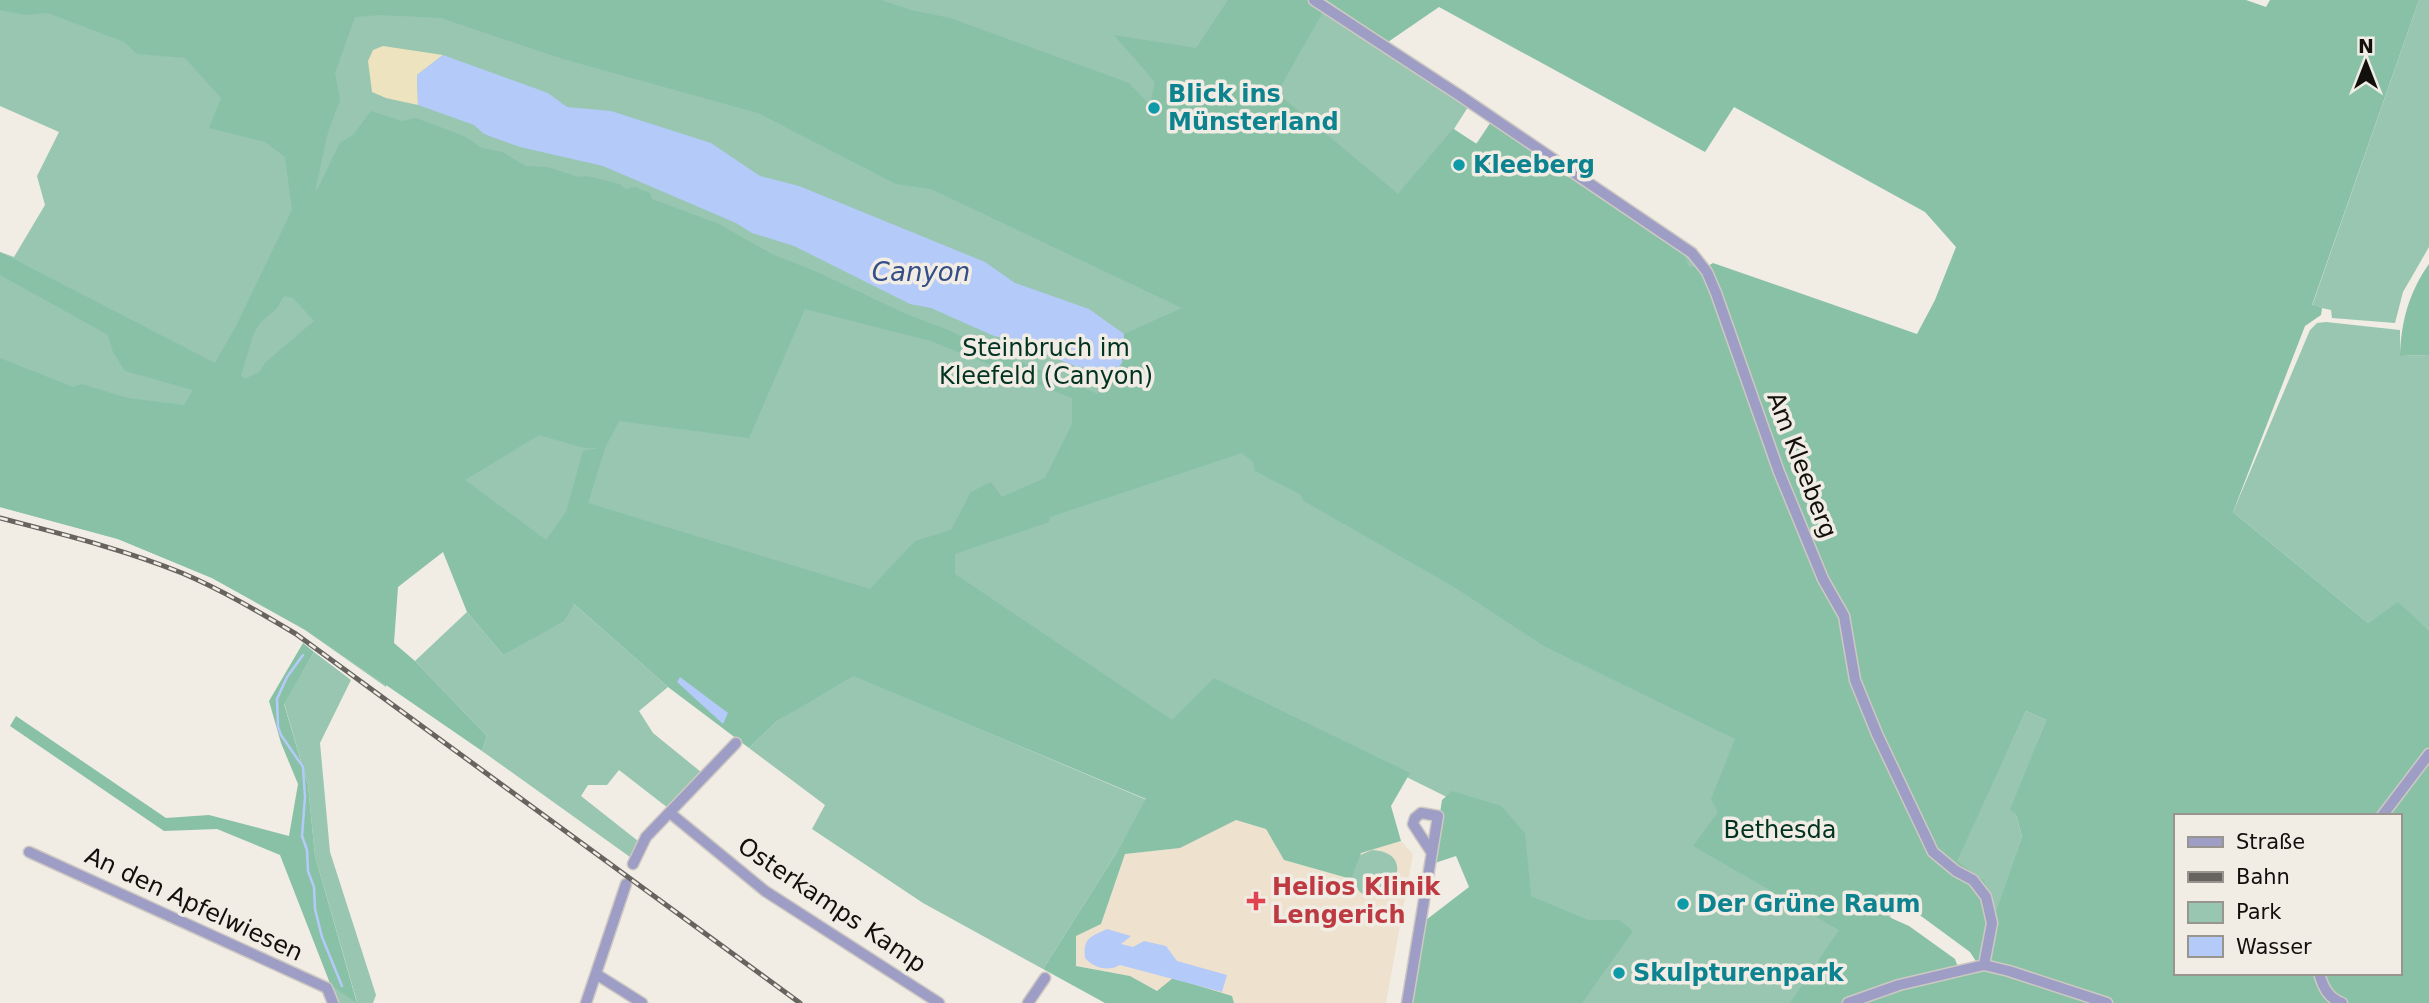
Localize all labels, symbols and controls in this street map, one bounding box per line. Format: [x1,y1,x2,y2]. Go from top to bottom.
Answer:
north arrow [2331,28,2401,98]
text: N [2358,35,2374,57]
place label: Blick ins Münsterland [1168,80,1339,136]
marker: Blick ins Münsterland [1146,100,1162,116]
place label: Kleeberg [1473,151,1595,179]
marker: Kleeberg [1451,157,1467,173]
water label: Canyon [872,257,970,287]
park label: Steinbruch im Kleefeld (Canyon) [939,334,1153,390]
street label: Am Kleeberg [1761,388,1843,542]
legend [2174,814,2401,975]
park label: Bethesda [1723,816,1837,844]
text: Straße [2236,830,2305,854]
street label: Osterkamps Kamp [733,832,931,978]
street label: An den Apfelwiesen [81,841,307,967]
text: Bahn [2236,865,2290,889]
place label: Helios Klinik Lengerich [1272,873,1441,929]
place label: Der Grüne Raum [1697,890,1921,918]
marker: Helios Klinik Lengerich [1246,891,1266,911]
marker: Der Grüne Raum [1675,896,1691,912]
text: Park [2236,900,2282,924]
text: Wasser [2236,935,2312,959]
place label: Skulpturenpark [1633,959,1845,987]
marker: Skulpturenpark [1611,965,1627,981]

